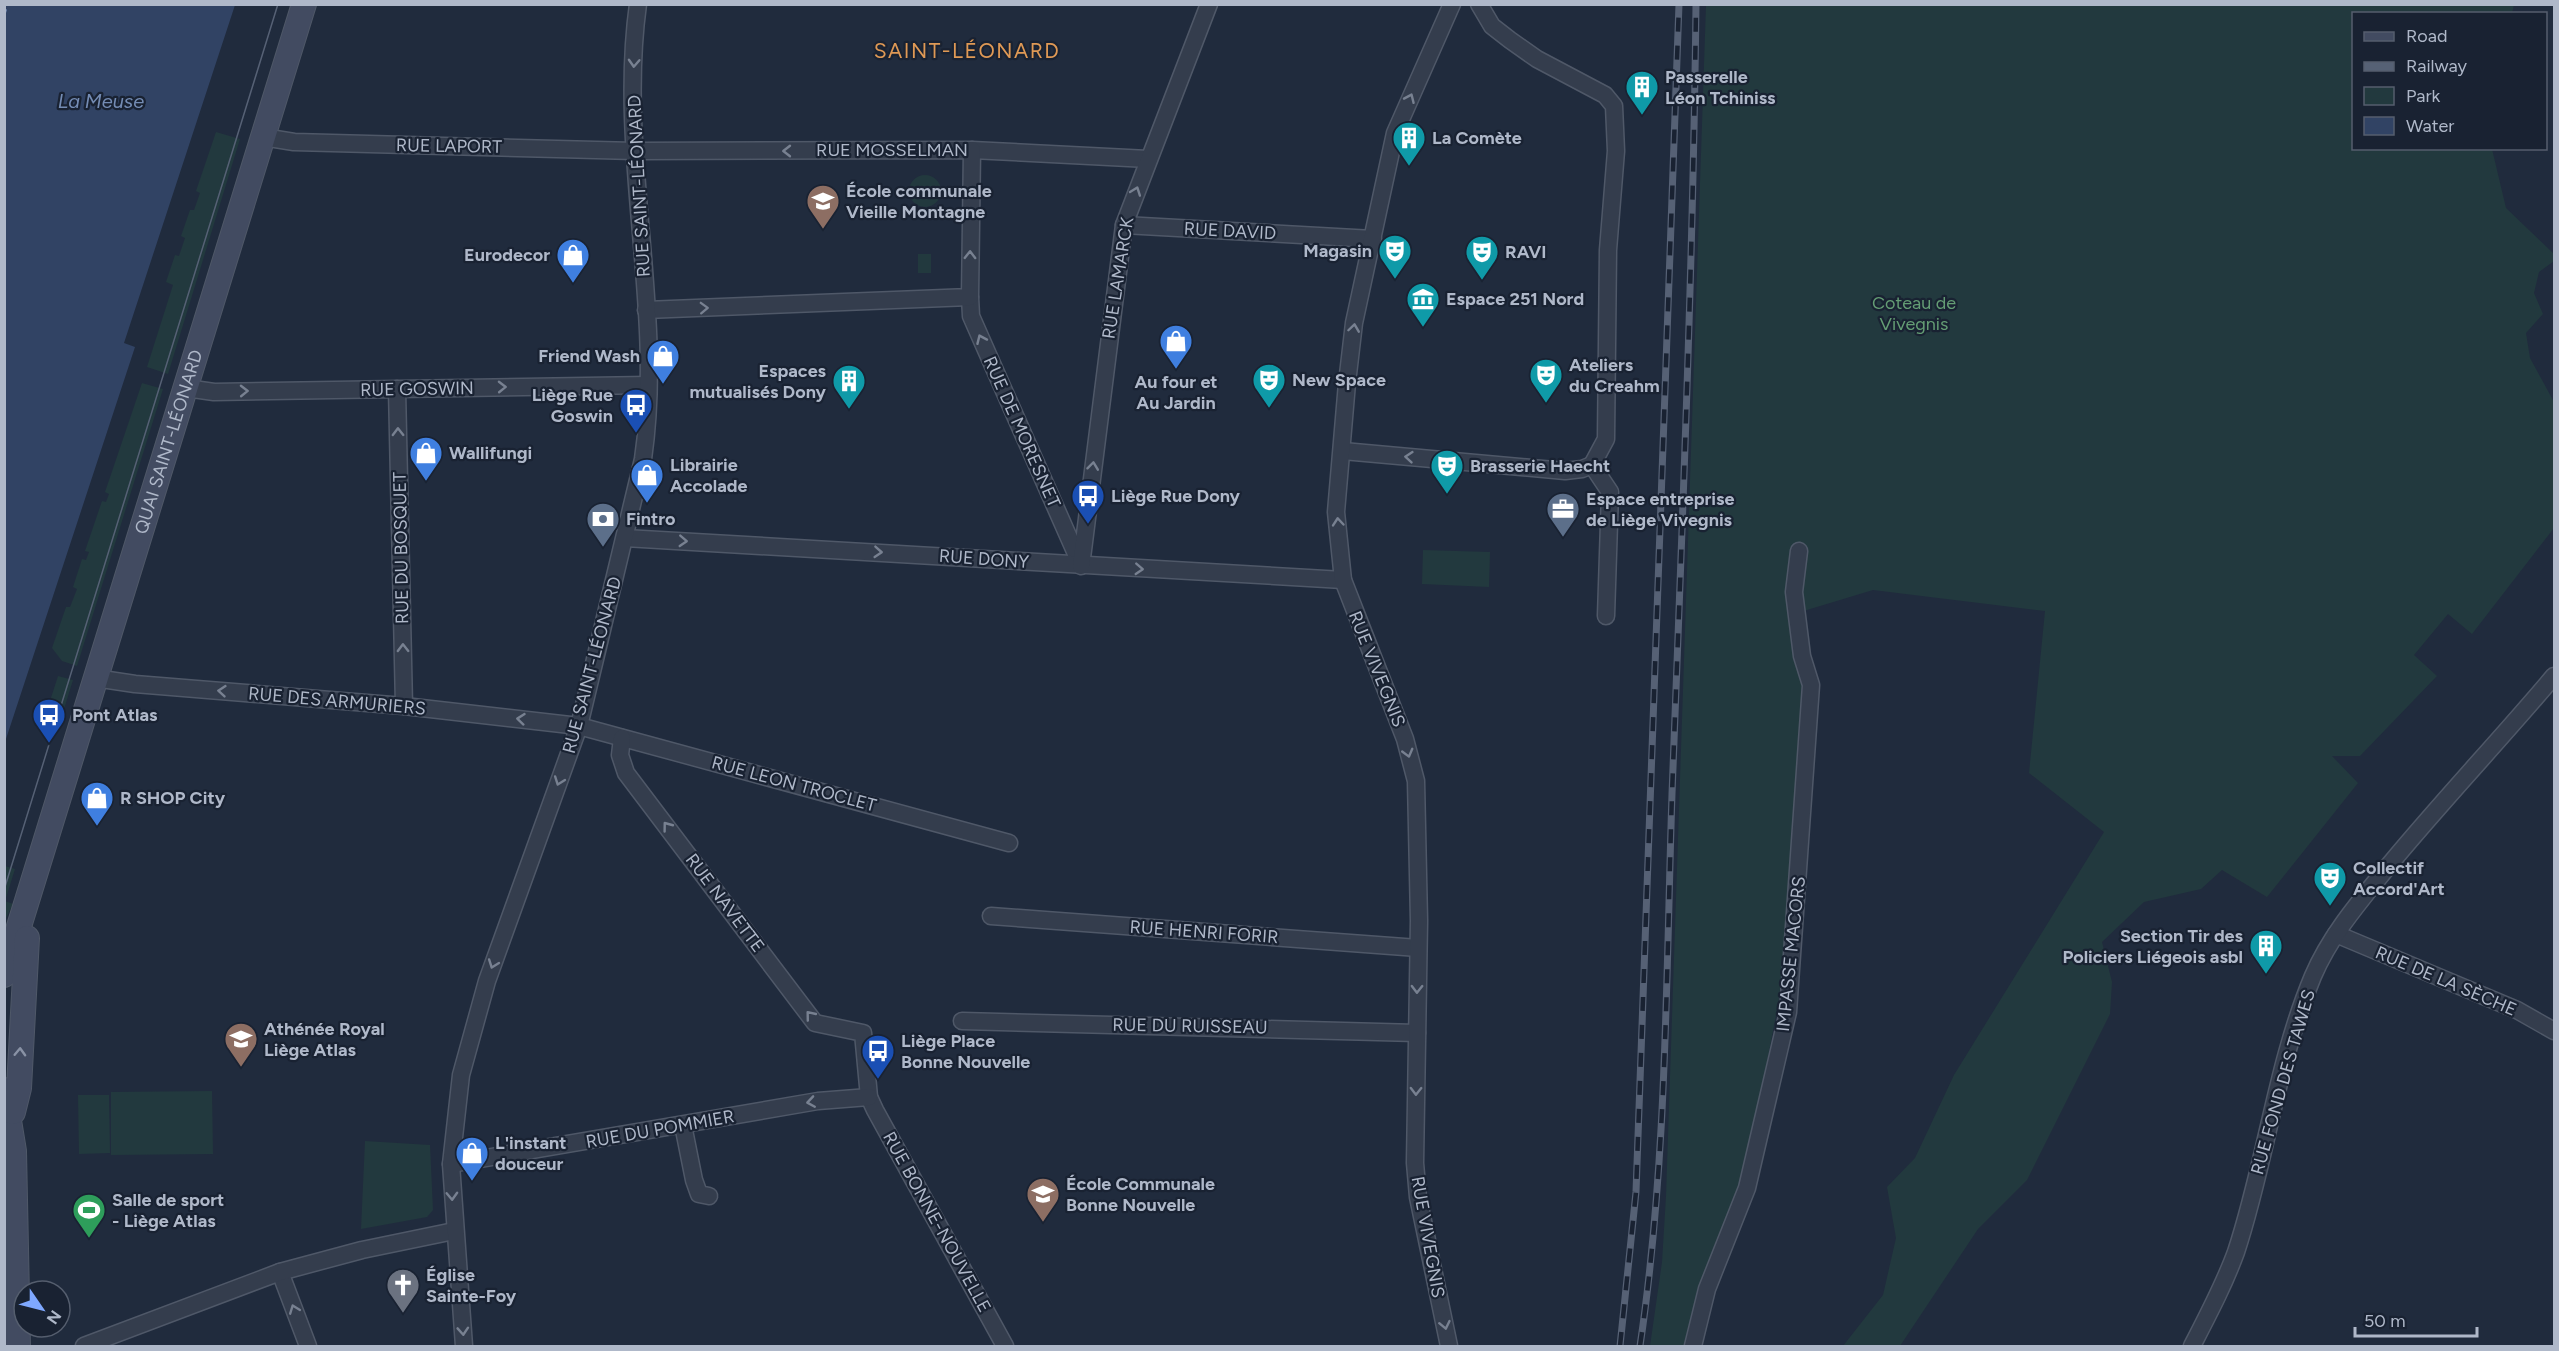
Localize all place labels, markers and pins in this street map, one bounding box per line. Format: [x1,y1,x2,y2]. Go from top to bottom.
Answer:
place label: Passerelle Léon Tchiniss [1665,66,1776,109]
building icon: Passerelle Léon Tchiniss [1624,69,1660,116]
building icon: La Comète [1391,120,1427,167]
place label: La Comète [1432,127,1522,149]
place label: École communale Vieille Montagne [846,180,992,223]
school or university icon: École communale Vieille Montagne [805,183,841,230]
theatre icon: Magasin [1377,233,1413,280]
theatre icon: RAVI [1464,234,1500,281]
shop icon: Eurodecor [555,237,591,284]
place label: Magasin [1303,240,1372,262]
place label: RAVI [1505,241,1546,263]
place label: Eurodecor [464,244,550,266]
museum icon: Espace 251 Nord [1405,281,1441,328]
place label: Espace 251 Nord [1446,288,1584,310]
shop icon: Au four et Au Jardin [1158,323,1194,370]
shop icon: Friend Wash [645,338,681,385]
place label: Friend Wash [538,345,640,367]
place label: Ateliers du Creahm [1569,354,1660,397]
theatre icon: Ateliers du Creahm [1528,357,1564,404]
place label: Espaces mutualisés Dony [689,360,827,403]
theatre icon: New Space [1251,362,1287,409]
building icon: Espaces mutualisés Dony [831,363,867,410]
place label: New Space [1292,369,1386,391]
place label: Au four et Au Jardin [1134,371,1218,414]
place label: Liège Rue Goswin [532,384,613,427]
bus stop icon: Liège Rue Goswin [618,387,654,434]
shop icon: Wallifungi [408,435,444,482]
place label: Wallifungi [449,442,532,464]
theatre icon: Brasserie Haecht [1429,448,1465,495]
place label: Librairie Accolade [670,454,747,497]
place label: Brasserie Haecht [1470,455,1610,477]
shop icon: Librairie Accolade [629,457,665,504]
bus stop icon: Liège Rue Dony [1070,478,1106,525]
place label: Liège Rue Dony [1111,485,1241,507]
place label: Espace entreprise de Liège Vivegnis [1586,488,1734,531]
office icon: Espace entreprise de Liège Vivegnis [1545,491,1581,538]
bank icon: Fintro [585,501,621,548]
place label: Fintro [626,508,675,530]
bus stop icon: Pont Atlas [31,697,67,744]
place label: Pont Atlas [72,704,158,726]
shop icon: R SHOP City [79,780,115,827]
place label: R SHOP City [120,787,226,809]
place label: Collectif Accord'Art [2353,857,2445,900]
theatre icon: Collectif Accord'Art [2312,860,2348,907]
place label: Section Tir des Policiers Liégeois asbl [2063,925,2244,968]
building icon: Section Tir des Policiers Liégeois asbl [2248,928,2284,975]
place label: Athénée Royal Liège Atlas [264,1018,385,1061]
school or university icon: Athénée Royal Liège Atlas [223,1021,259,1068]
place label: Liège Place Bonne Nouvelle [901,1030,1030,1073]
bus stop icon: Liège Place Bonne Nouvelle [860,1033,896,1080]
place label: L'instant douceur [495,1132,567,1175]
shop icon: L'instant douceur [454,1135,490,1182]
place label: École Communale Bonne Nouvelle [1066,1173,1215,1216]
school or university icon: École Communale Bonne Nouvelle [1025,1176,1061,1223]
place label: Salle de sport - Liège Atlas [112,1189,224,1232]
sports icon: Salle de sport - Liège Atlas [71,1192,107,1239]
place label: Église Sainte-Foy [426,1264,517,1307]
church icon: Église Sainte-Foy [385,1267,421,1314]

